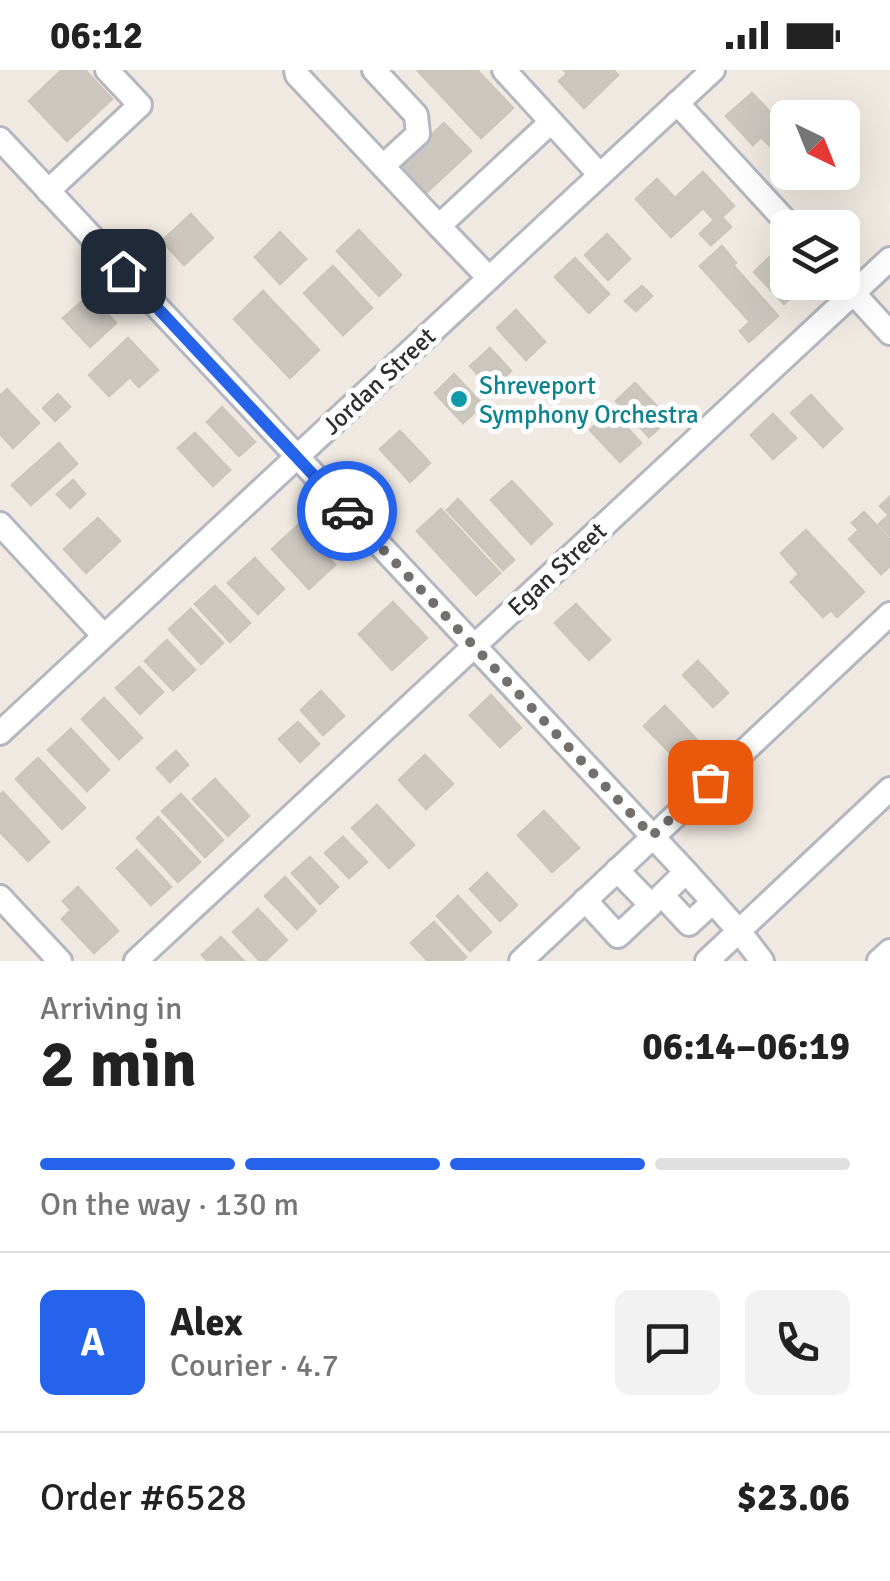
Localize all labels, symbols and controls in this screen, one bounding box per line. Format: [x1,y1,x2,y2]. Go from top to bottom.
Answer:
text: 06:12 [50,12,143,59]
north arrow [770,100,860,190]
map controls [770,100,860,300]
button: layers [770,210,860,300]
pin [81,229,166,314]
icon: home [96,244,151,299]
street label: Jordan Street [316,321,442,441]
place label: Shreveport Symphony Orchestra [479,370,699,430]
marker: Shreveport Symphony Orchestra [448,388,470,410]
courier [297,461,397,561]
icon: car [320,484,375,539]
street label: Egan Street [501,515,613,623]
pin [668,740,753,825]
icon: bag [683,755,738,810]
text: Arriving in [40,989,182,1028]
text: 06:14–06:19 [642,1023,850,1070]
text: 2 min [40,1025,197,1105]
text: On the way · 130 m [40,1185,299,1224]
button: chat [615,1290,720,1395]
button: phone [745,1290,850,1395]
text: Alex [170,1299,243,1346]
text: A [80,1319,105,1366]
text: Courier · 4.7 [170,1346,339,1385]
text: Order #6528 [40,1474,247,1521]
text: $23.06 [737,1474,850,1521]

